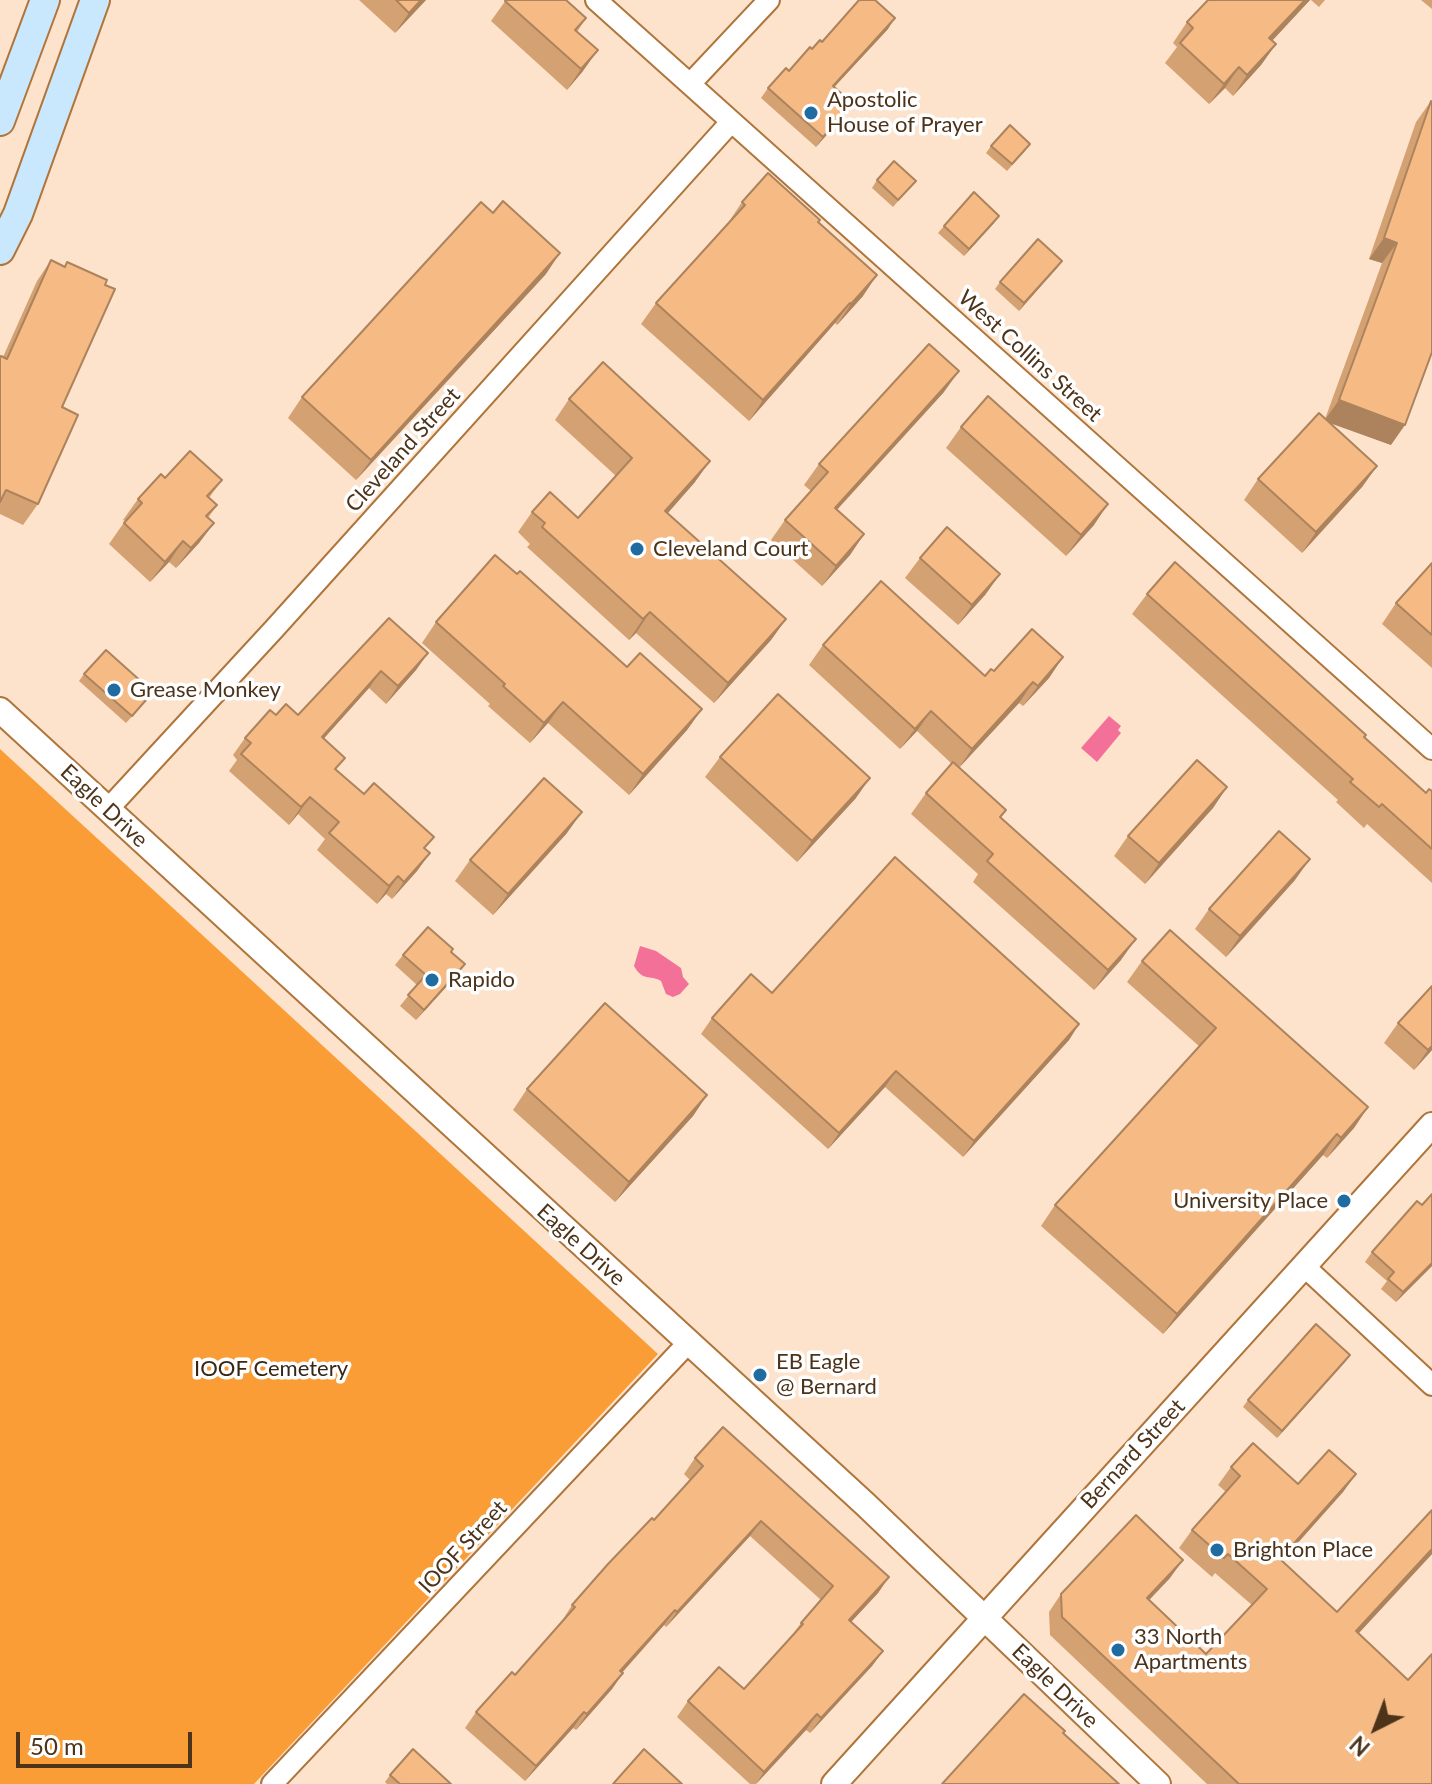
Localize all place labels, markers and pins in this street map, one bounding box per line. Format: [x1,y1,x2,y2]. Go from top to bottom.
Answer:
place label: Apostolic House of Prayer [827,87,983,138]
marker: Apostolic House of Prayer [802,104,820,122]
place label: Cleveland Court [653,536,808,562]
marker: Cleveland Court [628,540,646,558]
place label: Grease Monkey [130,677,281,703]
marker: Grease Monkey [105,681,123,699]
place label: Rapido [448,967,515,993]
marker: Rapido [423,971,441,989]
place label: University Place [1173,1188,1328,1214]
marker: University Place [1335,1192,1353,1210]
place label: EB Eagle @ Bernard [776,1349,877,1400]
marker: EB Eagle @ Bernard [751,1366,769,1384]
place label: Brighton Place [1233,1537,1373,1563]
marker: Brighton Place [1208,1541,1226,1559]
place label: 33 North Apartments [1134,1624,1247,1676]
marker: 33 North Apartments [1109,1641,1127,1659]

